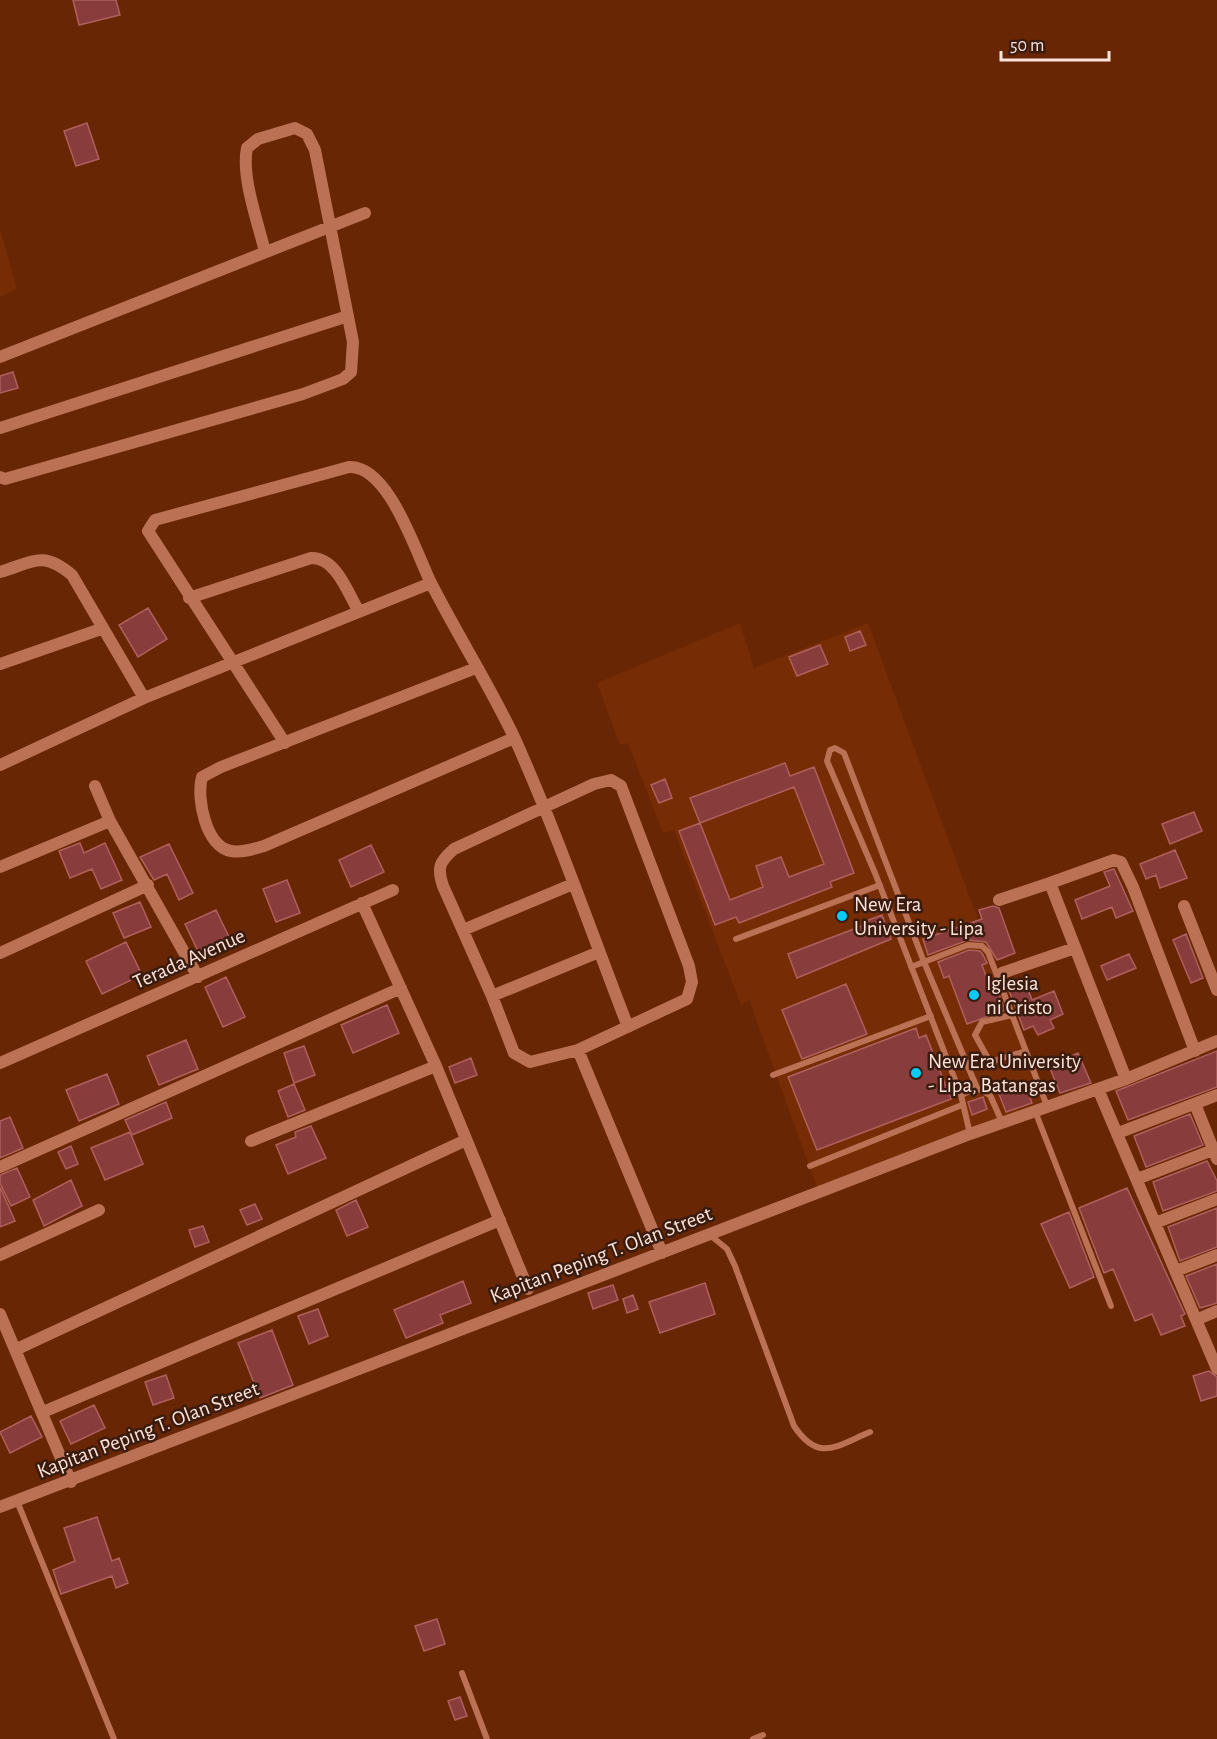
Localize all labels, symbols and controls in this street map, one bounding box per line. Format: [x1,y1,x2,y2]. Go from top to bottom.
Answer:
scale bar [1001,24,1109,62]
text: 50 m [1010,37,1044,55]
place label: New Era University - Lipa [854,894,984,939]
marker: New Era University - Lipa [835,909,849,923]
street label: Terada Avenue [130,925,248,993]
place label: Iglesia ni Cristo [986,973,1052,1018]
marker: Iglesia ni Cristo [967,988,981,1002]
place label: New Era University - Lipa, Batangas [928,1051,1081,1096]
marker: New Era University - Lipa, Batangas [909,1066,923,1080]
street label: Kapitan Peping T. Olan Street [487,1203,715,1307]
street label: Kapitan Peping T. Olan Street [34,1378,262,1482]

